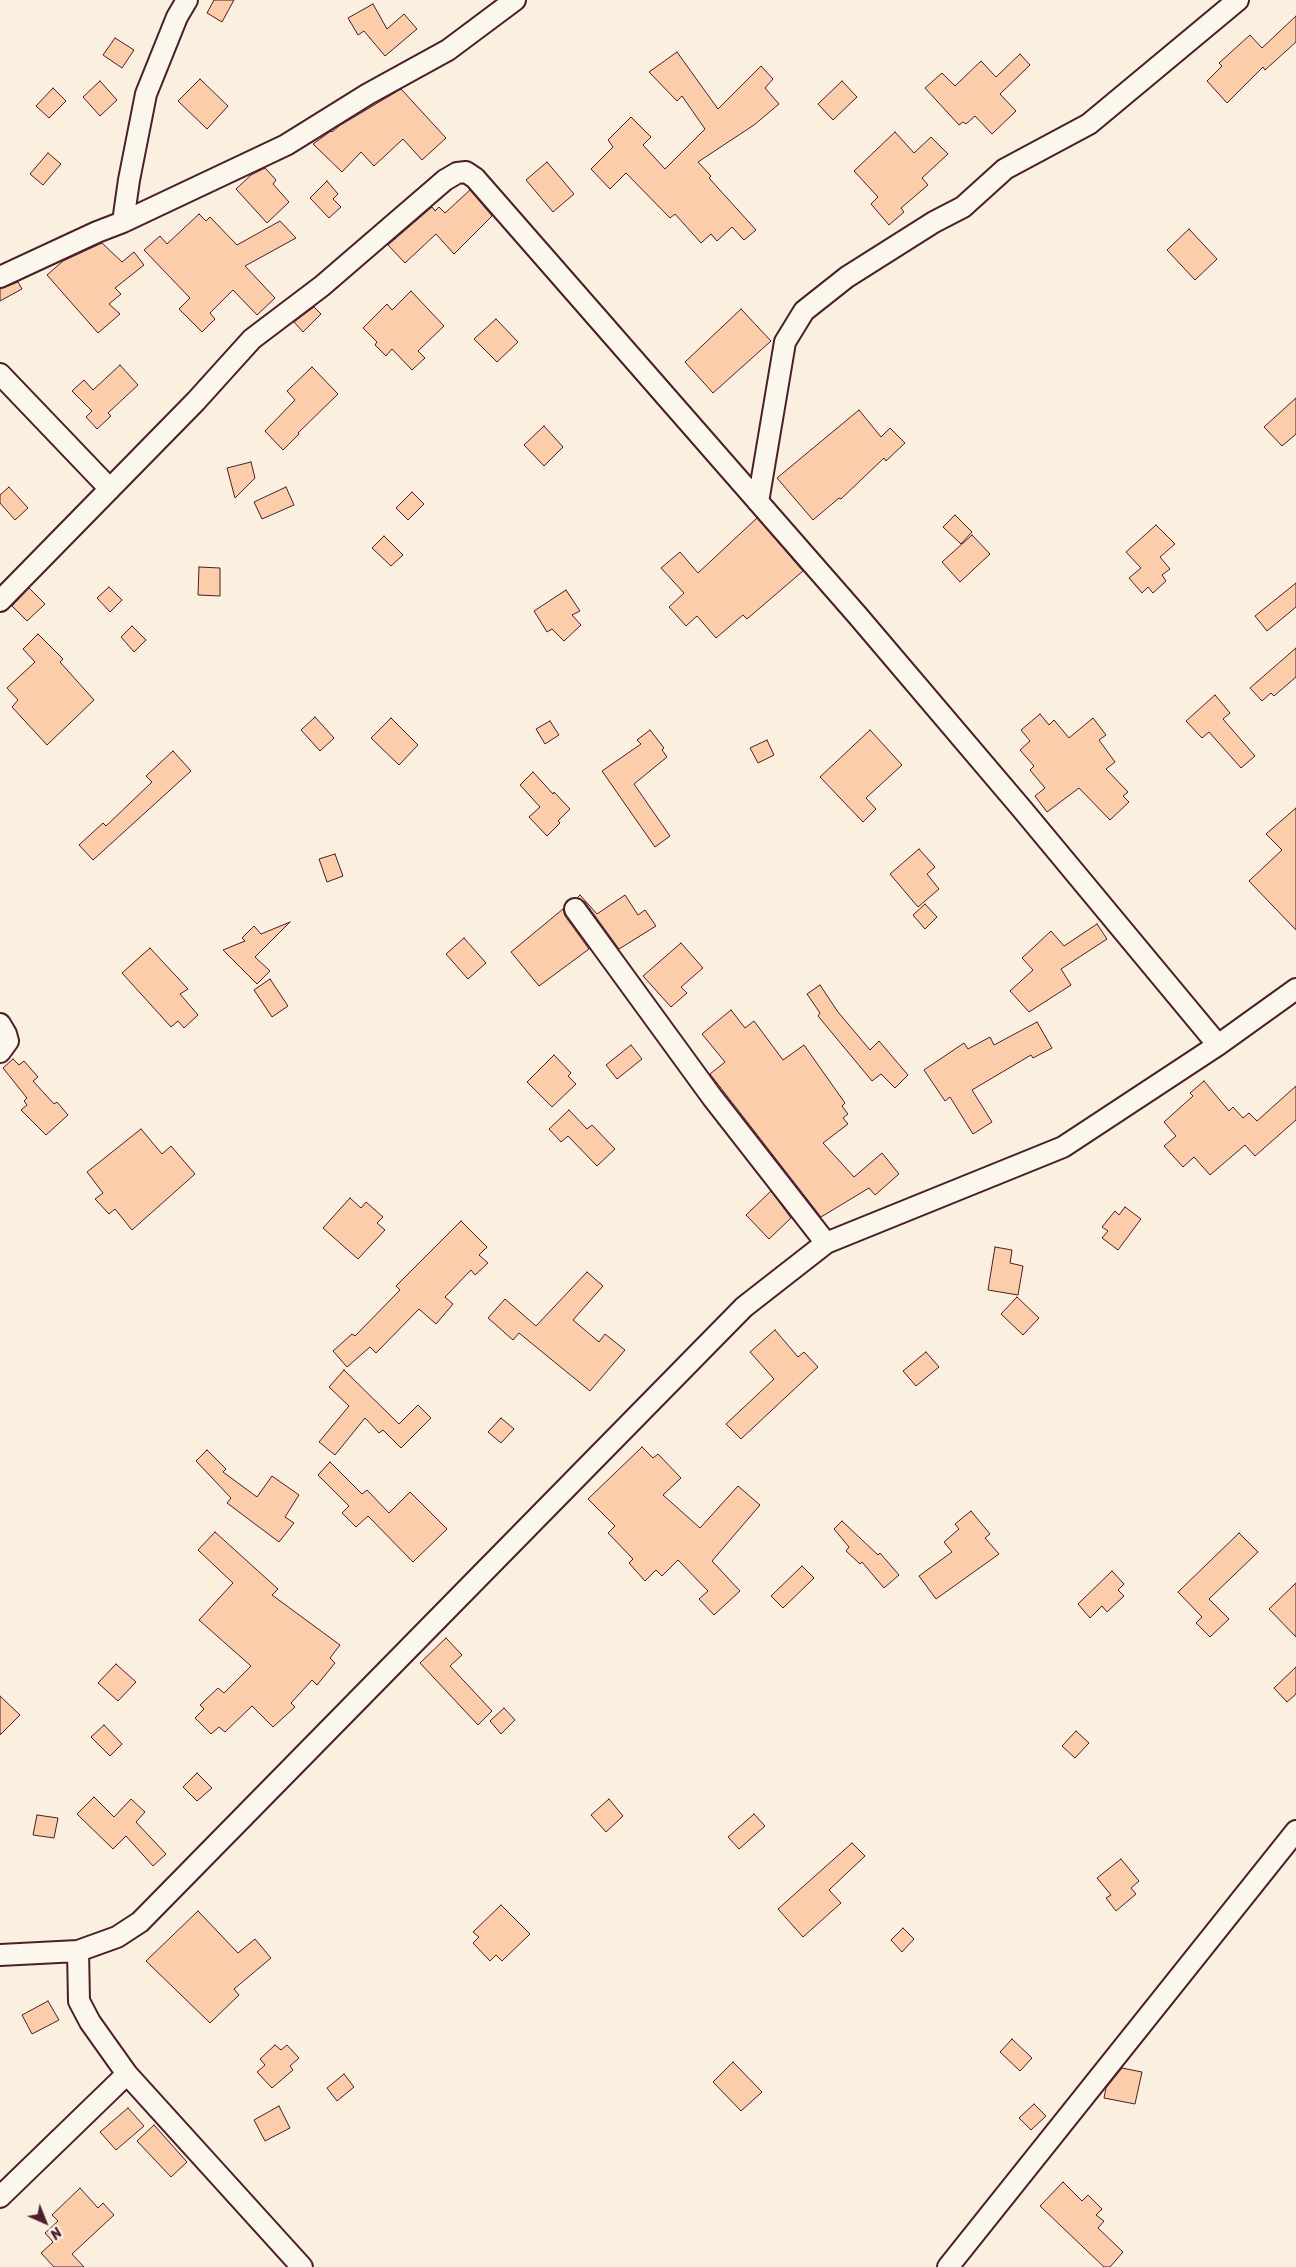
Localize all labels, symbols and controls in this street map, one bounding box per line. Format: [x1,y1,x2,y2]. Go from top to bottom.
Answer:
north arrow [20,2197,70,2247]
text: N [44,2221,68,2246]

